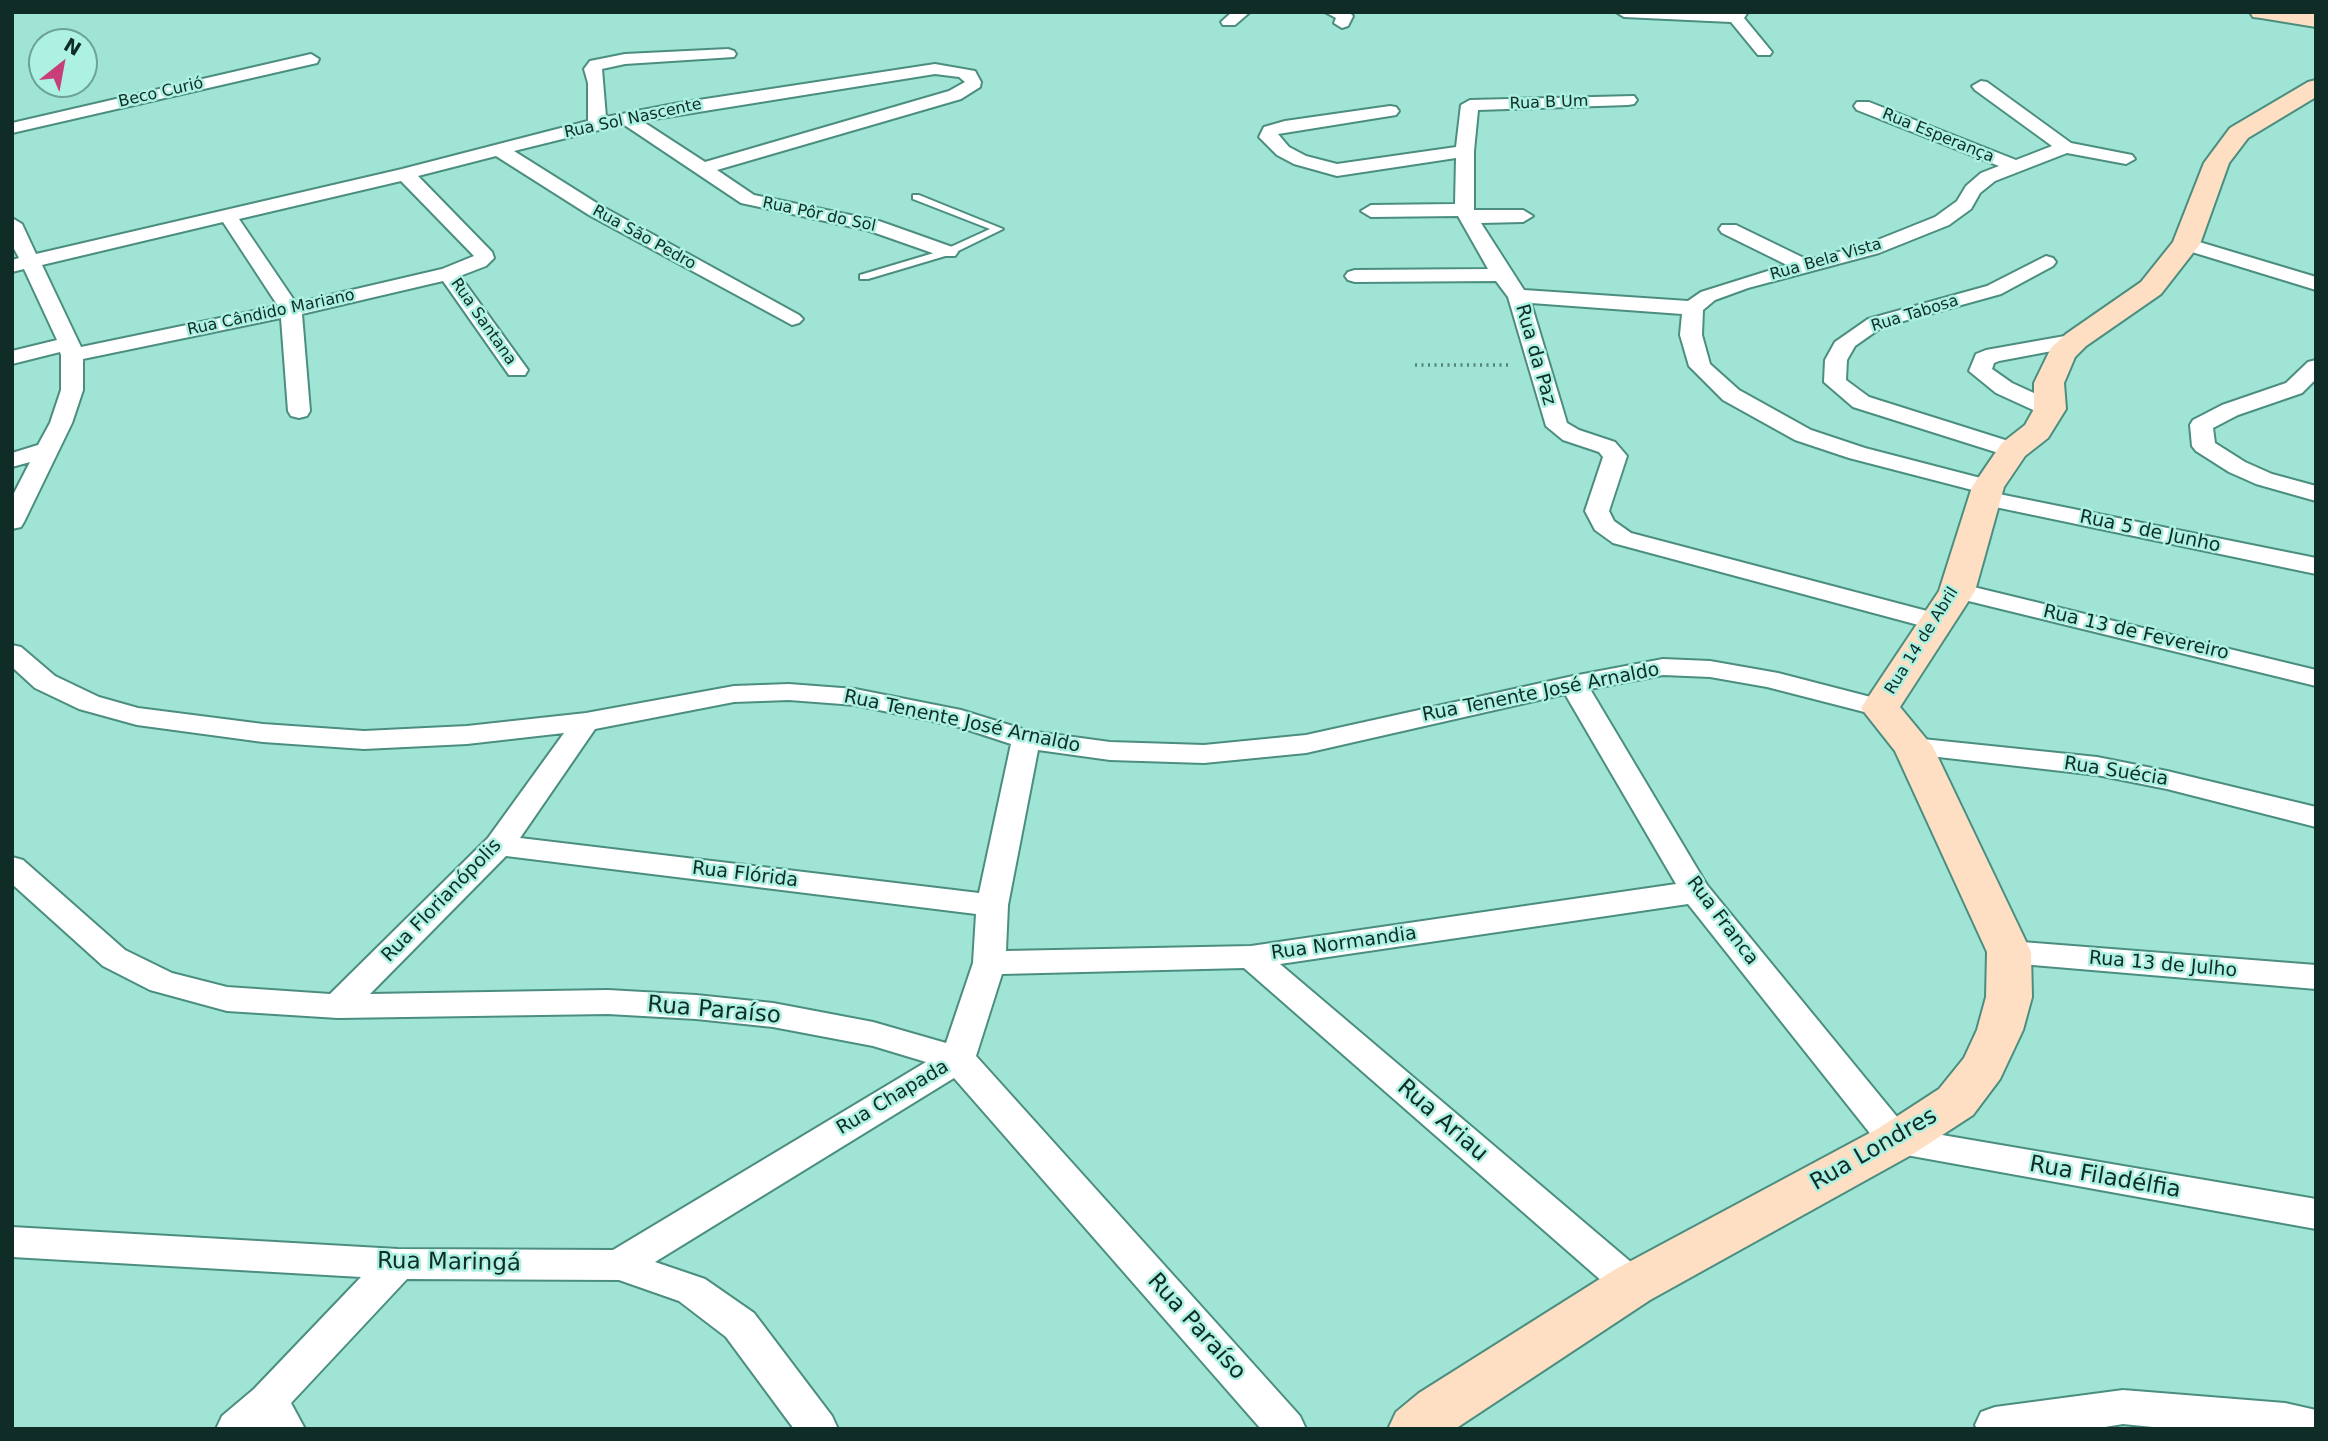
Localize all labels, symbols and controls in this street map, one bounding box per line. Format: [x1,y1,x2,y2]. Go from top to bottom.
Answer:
north arrow [28,28,98,98]
text: N [60,33,85,60]
street label: Beco Curió [117,74,205,112]
street label: Rua B Um [1509,92,1589,114]
street label: Rua Sol Nascente [563,95,703,143]
street label: Rua Esperança [1879,105,1997,167]
street label: Rua Pôr do Sol [761,194,877,236]
street label: Rua São Pedro [589,202,699,274]
street label: Rua Bela Vista [1768,235,1884,285]
street label: Rua Santana [446,275,520,369]
street label: Rua Cândido Mariano [186,286,356,340]
street label: Rua Tabosa [1869,292,1961,336]
street label: Rua da Paz [1510,302,1560,408]
street label: Rua 5 de Junho [2078,506,2222,558]
street label: Rua 14 de Abril [1881,584,1963,698]
street label: Rua 13 de Fevereiro [2041,601,2231,665]
street label: Rua Tenente José Arnaldo [1421,659,1661,727]
street label: Rua Tenente José Arnaldo [842,686,1082,758]
street label: Rua Suécia [2062,753,2170,791]
street label: Rua Florianópolis [377,835,507,967]
street label: Rua Flórida [691,857,799,893]
street label: Rua Franca [1681,872,1763,970]
street label: Rua Normandia [1270,923,1418,965]
street label: Rua 13 de Julho [2088,947,2238,983]
street label: Rua Paraíso [646,991,782,1031]
street label: Rua Chapada [833,1056,953,1140]
street label: Rua Ariau [1391,1074,1493,1168]
street label: Rua Londres [1806,1103,1942,1197]
street label: Rua Filadélfia [2027,1151,2183,1205]
street label: Rua Maringá [377,1248,521,1278]
street label: Rua Paraíso [1141,1268,1251,1386]

